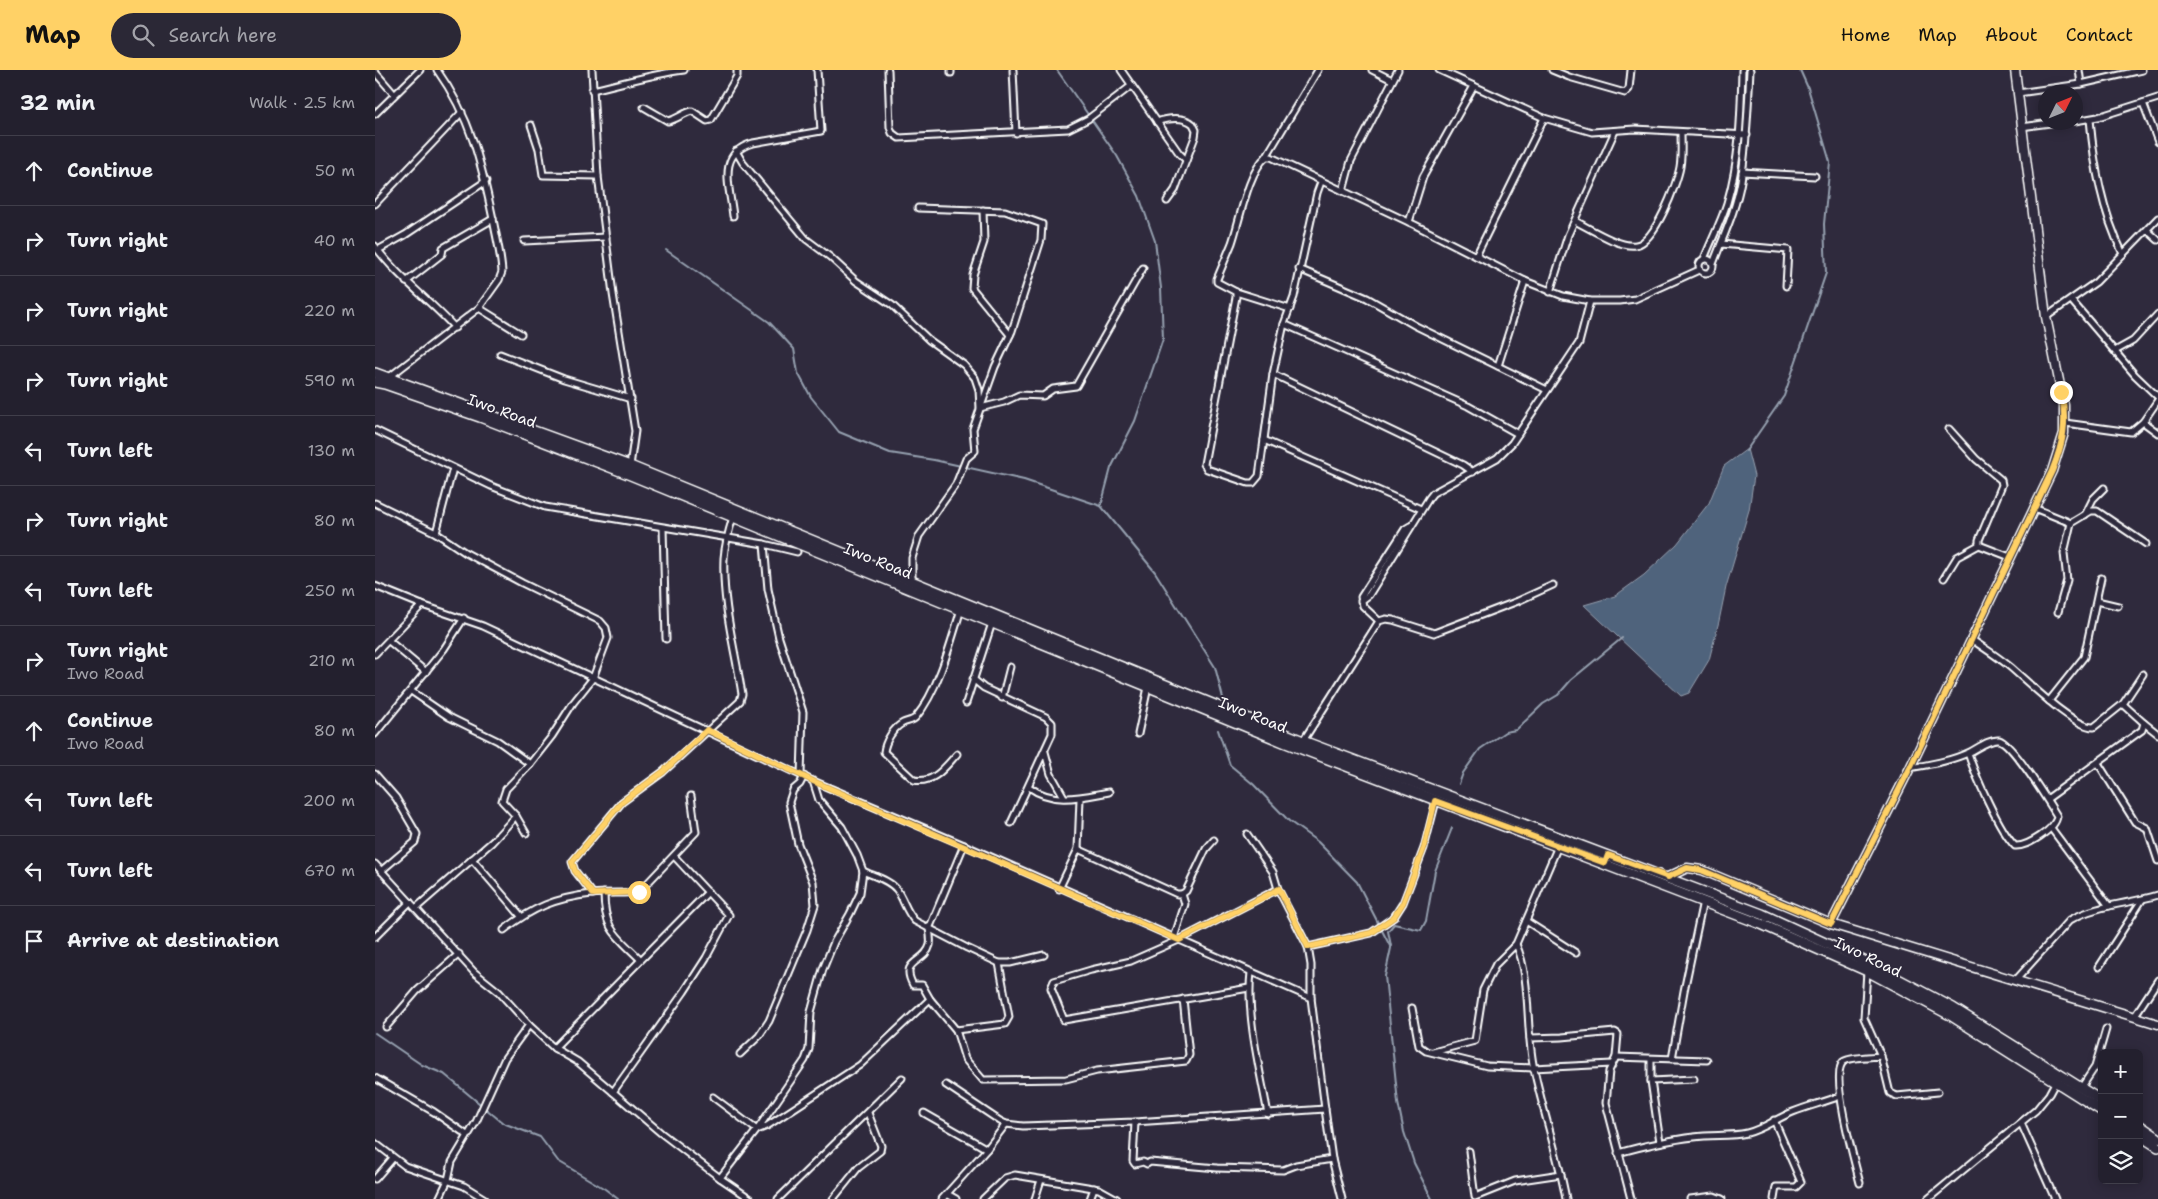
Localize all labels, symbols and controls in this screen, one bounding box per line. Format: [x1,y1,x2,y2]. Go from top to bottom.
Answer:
search box [111,13,461,58]
text: Map [25,19,81,51]
icon: search [129,21,157,49]
text: Search here [169,23,277,48]
text: Home [1841,23,1890,47]
text: Map [1918,23,1957,47]
text: About [1985,23,2038,47]
text: Contact [2066,23,2133,47]
north arrow [2038,85,2083,130]
text: 32 min [20,89,95,117]
text: Walk · 2.5 km [249,92,355,113]
icon: ahead [20,157,48,185]
text: Continue [67,158,153,183]
text: 50 m [315,160,355,181]
icon: right [20,227,48,255]
text: Turn right [67,228,168,253]
text: 40 m [313,230,355,251]
icon: right [20,297,48,325]
text: Turn right [67,298,168,323]
text: 220 m [303,300,355,321]
icon: right [20,367,48,395]
text: Turn right [67,368,168,393]
text: 590 m [305,370,355,391]
route end [2050,381,2073,404]
street label: Iwo Road [465,389,540,433]
icon: left [20,437,48,465]
text: Turn left [67,438,153,463]
text: 130 m [308,440,355,461]
icon: right [20,507,48,535]
text: Turn right [67,508,168,533]
text: 80 m [314,510,355,531]
street label: Iwo Road [841,538,916,584]
icon: left [20,577,48,605]
text: Turn left [67,578,153,603]
text: 250 m [304,580,355,601]
text: Turn right [67,638,168,663]
icon: right [20,647,48,675]
text: 210 m [308,650,355,671]
text: Iwo Road [67,663,144,684]
street label: Iwo Road [1216,692,1291,738]
text: Continue [67,708,153,733]
icon: ahead [20,717,48,745]
text: 80 m [314,720,355,741]
text: Iwo Road [67,733,144,754]
icon: left [20,787,48,815]
text: Turn left [67,788,153,813]
text: 200 m [303,790,355,811]
icon: left [20,857,48,885]
text: Turn left [67,858,153,883]
text: 670 m [304,860,355,881]
route start [628,881,651,904]
icon: arrive [20,927,48,955]
text: Arrive at destination [67,928,279,953]
street label: Iwo Road [1831,932,1905,982]
map controls [2098,1049,2143,1184]
button: + [2098,1049,2143,1094]
button: − [2098,1094,2143,1139]
button: layers [2098,1139,2143,1184]

